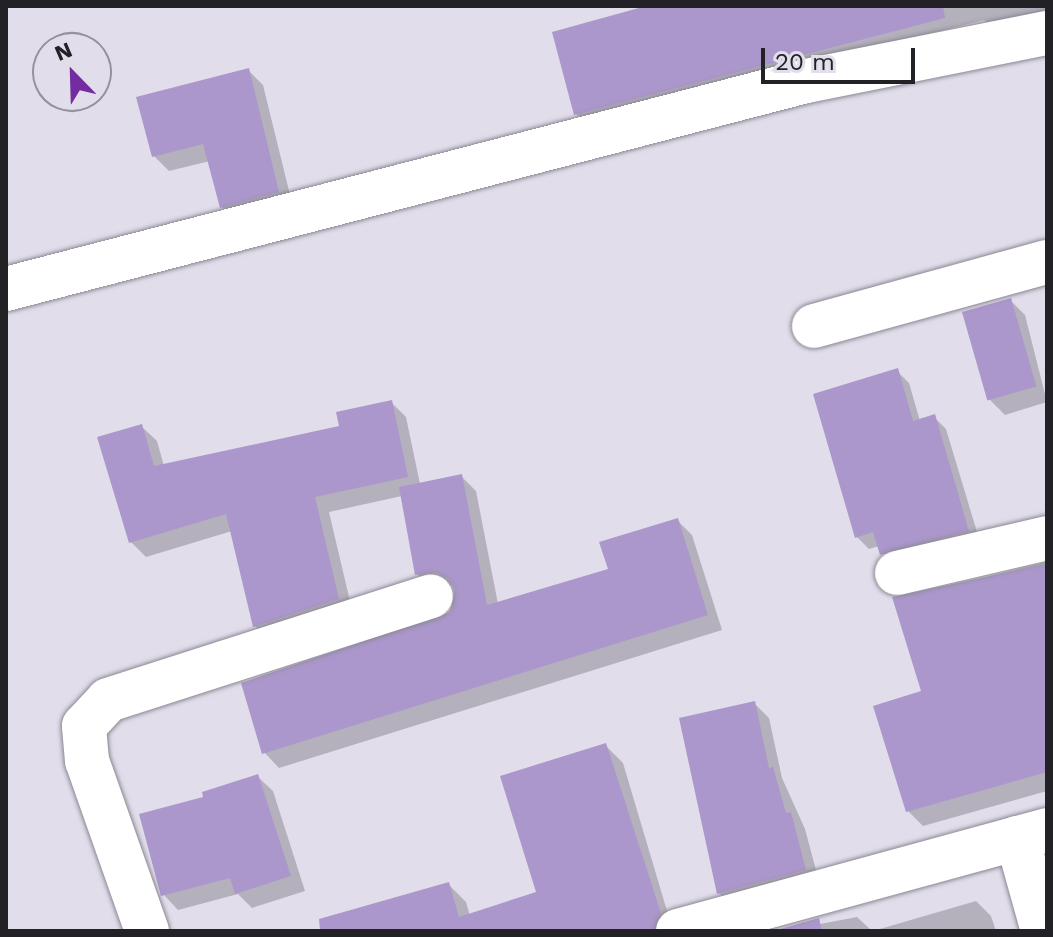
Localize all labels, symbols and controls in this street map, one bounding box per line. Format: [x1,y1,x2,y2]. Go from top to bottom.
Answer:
north arrow [32,32,112,112]
scale bar [765,32,919,82]
text: N [51,37,76,66]
text: 20 m [775,48,835,76]

